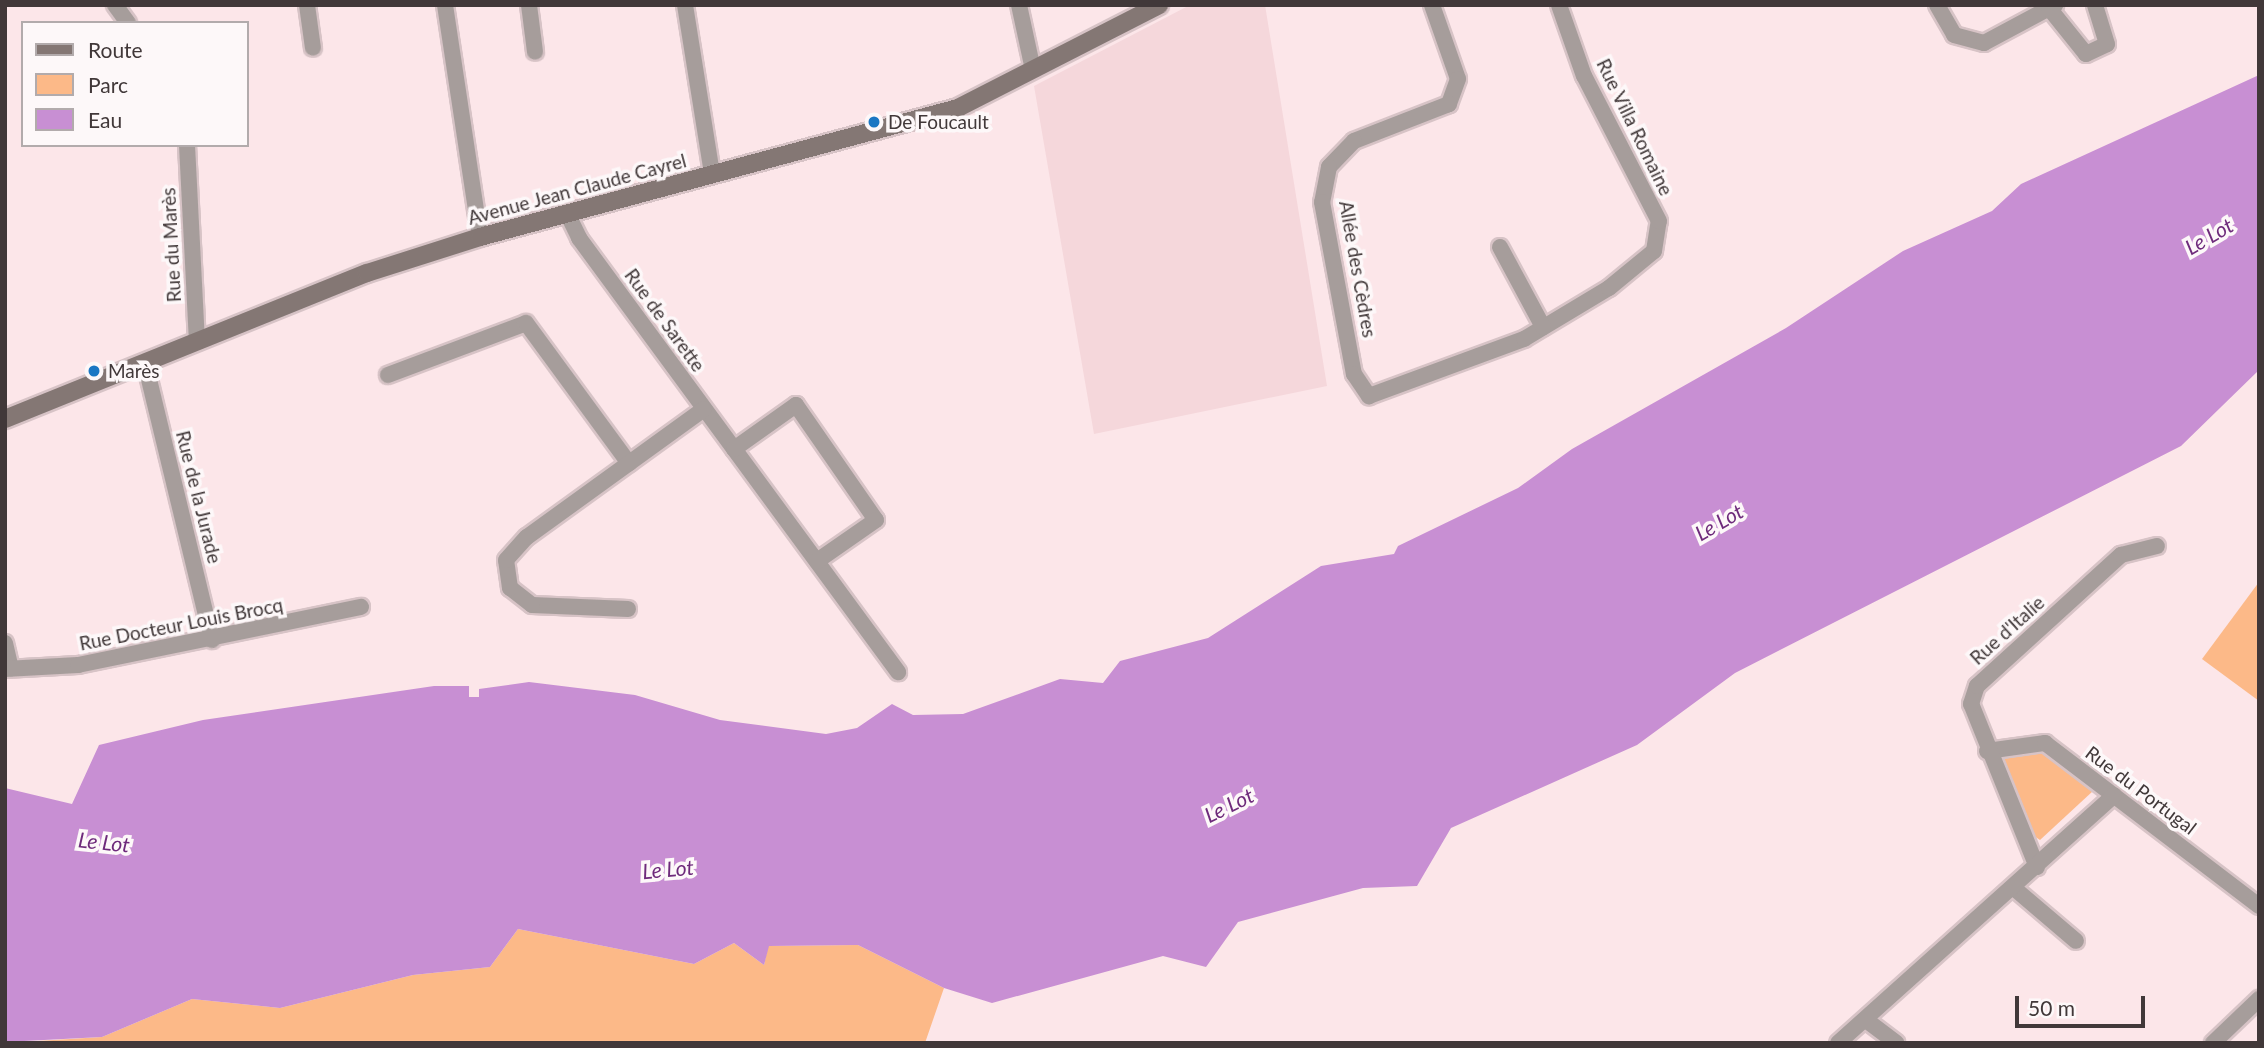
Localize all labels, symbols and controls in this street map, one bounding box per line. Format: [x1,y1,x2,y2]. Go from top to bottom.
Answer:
legend [21,21,248,147]
text: Route [88,37,143,62]
street label: Rue Villa Romaine [1592,55,1678,199]
text: Parc [88,72,128,97]
text: Eau [88,107,122,132]
place label: De Foucault [888,111,989,133]
marker: De Foucault [866,114,882,130]
street label: Avenue Jean Claude Cayrel [465,149,689,229]
street label: Rue du Marès [157,187,185,303]
street label: Allée des Cèdres [1335,199,1381,339]
water label: Le Lot [2180,212,2238,260]
street label: Rue de Sarette [620,264,710,376]
place label: Marès [108,360,160,382]
marker: Marès [86,363,102,379]
street label: Rue de la Jurade [171,428,227,566]
water label: Le Lot [1690,498,1748,546]
street label: Rue d'Italie [1965,591,2049,669]
street label: Rue Docteur Louis Brocq [77,593,285,655]
street label: Rue du Portugal [2081,741,2201,839]
water label: Le Lot [1200,782,1258,828]
water label: Le Lot [77,827,131,857]
water label: Le Lot [641,854,695,884]
scale bar [2019,982,2148,1026]
text: 50 m [2028,995,2075,1020]

